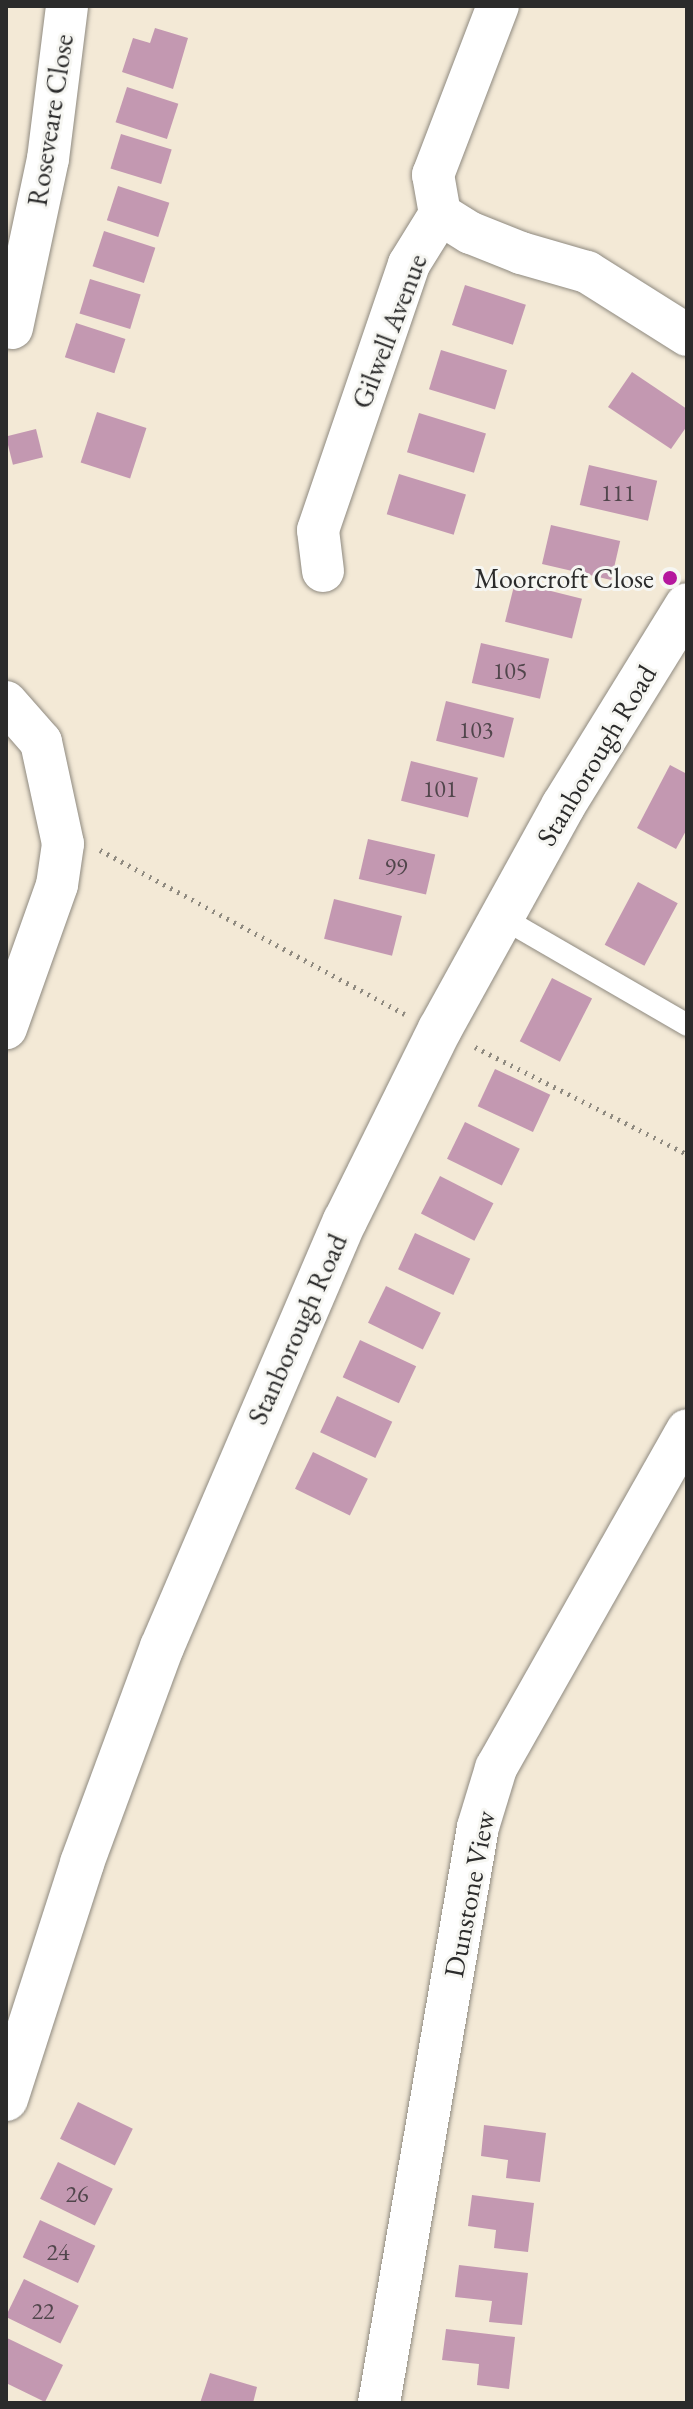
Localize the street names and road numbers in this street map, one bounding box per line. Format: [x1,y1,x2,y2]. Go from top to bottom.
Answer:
street label: Roseveare Close [20,32,80,208]
street label: Gilwell Avenue [344,249,434,413]
street label: Stanborough Road [529,659,663,851]
street label: Stanborough Road [240,1229,354,1429]
street label: Dunstone View [436,1808,502,1980]

